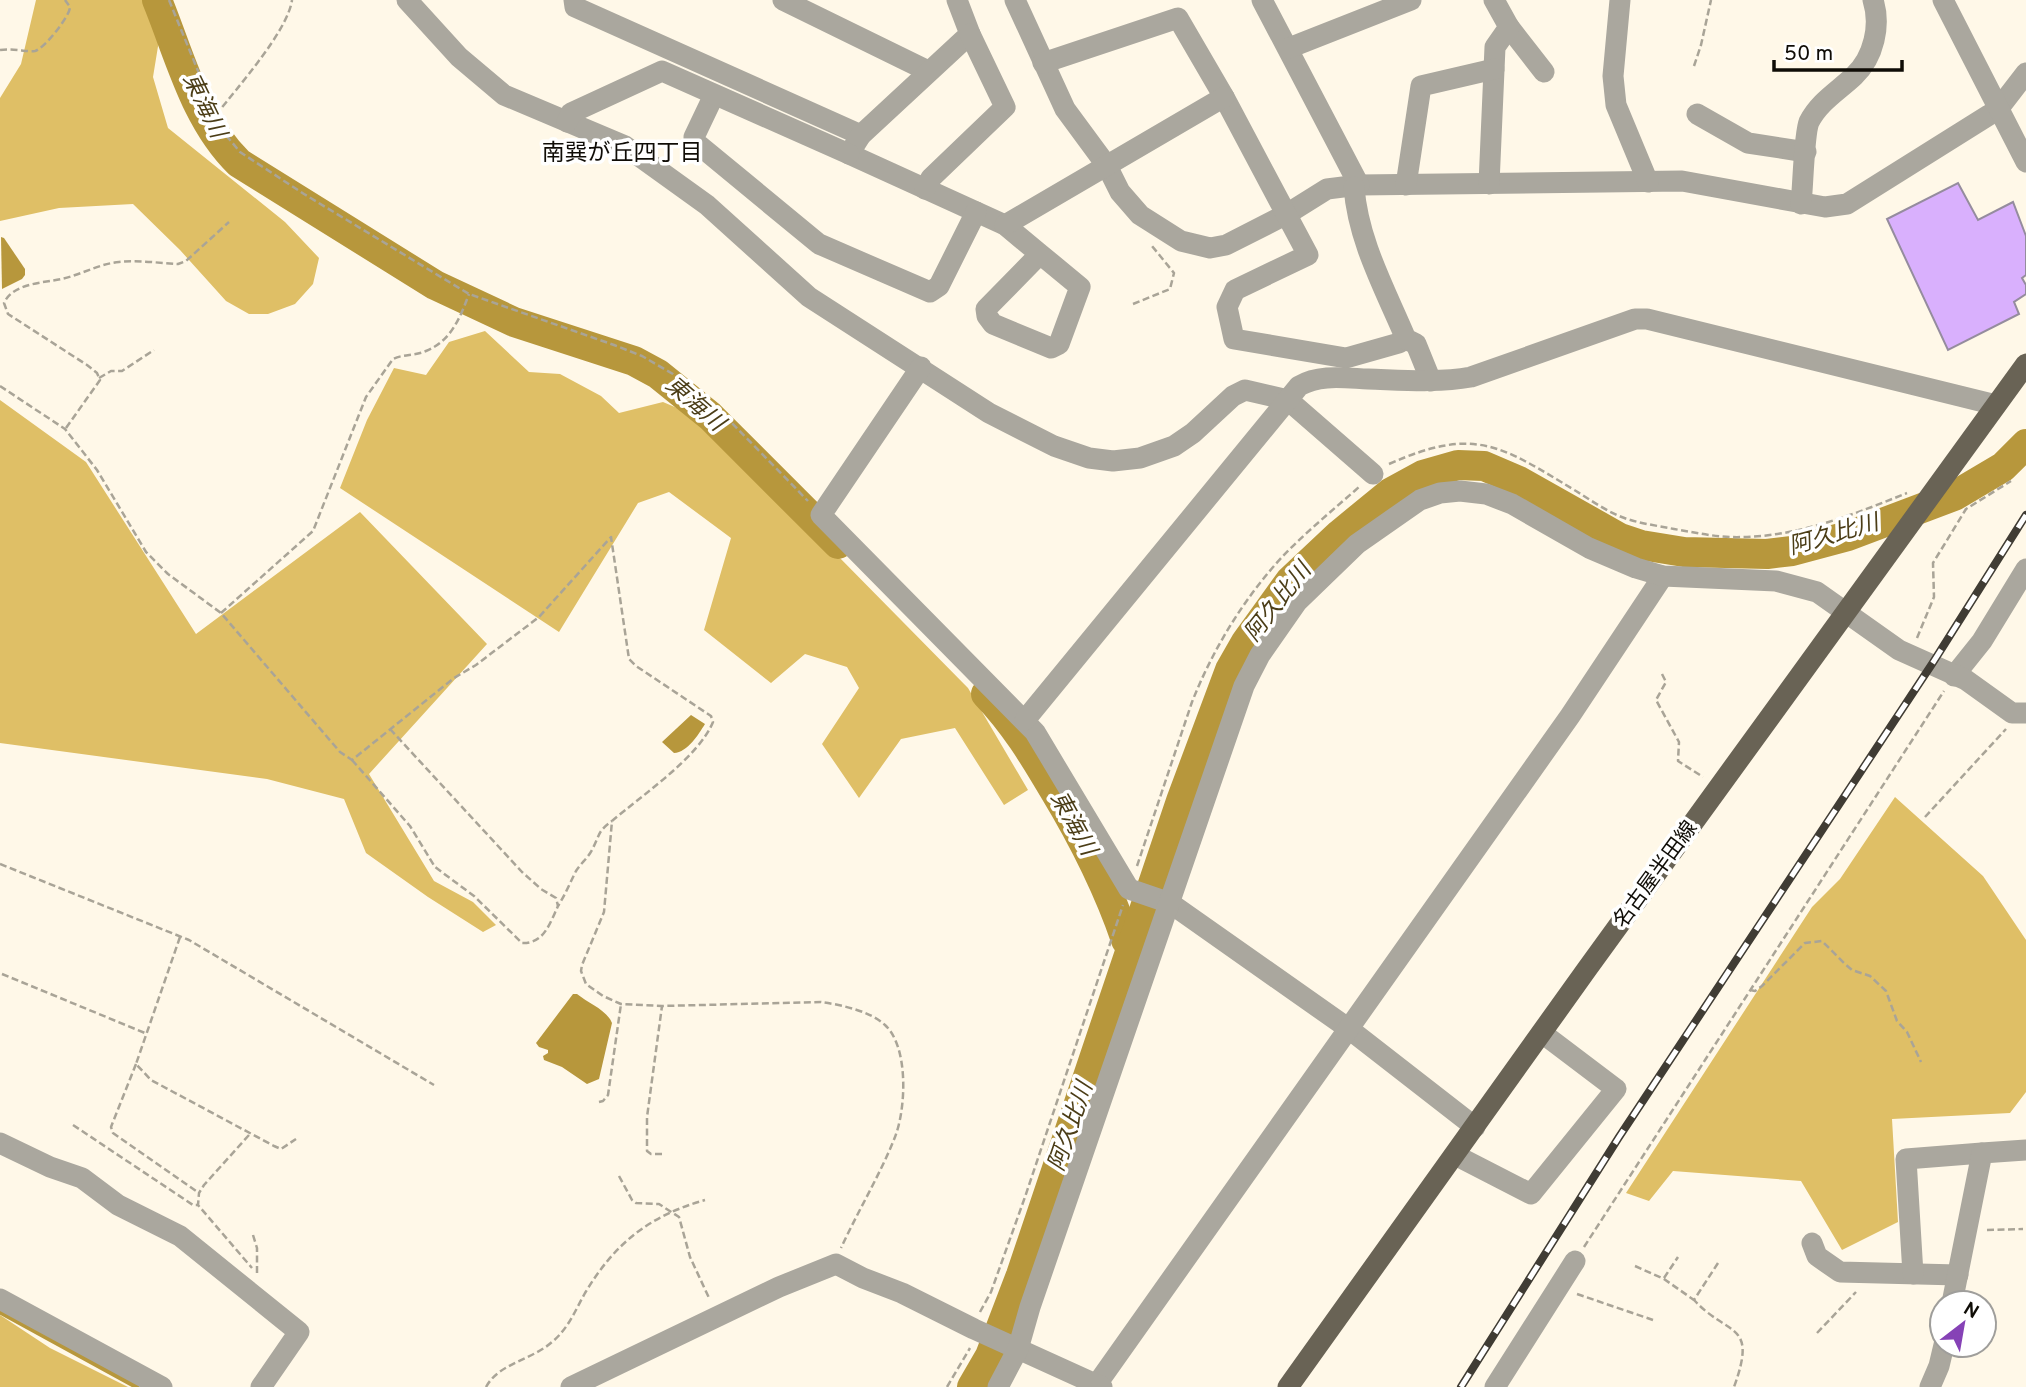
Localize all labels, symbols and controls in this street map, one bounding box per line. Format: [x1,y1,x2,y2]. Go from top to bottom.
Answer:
scale bar [1774,28,1902,72]
text: 50 m [1784,41,1833,68]
water label: 東海川 [175,69,232,146]
district label: 南巽が丘四丁目 [542,140,703,169]
water label: 東海川 [658,371,732,441]
water label: 阿久比川 [1786,509,1885,563]
water label: 阿久比川 [1239,555,1321,648]
water label: 東海川 [1043,787,1103,864]
street label: 名古屋半田線 [1608,816,1704,934]
water label: 阿久比川 [1043,1076,1102,1175]
north arrow [1928,1289,1998,1359]
text: N [1959,1297,1983,1325]

